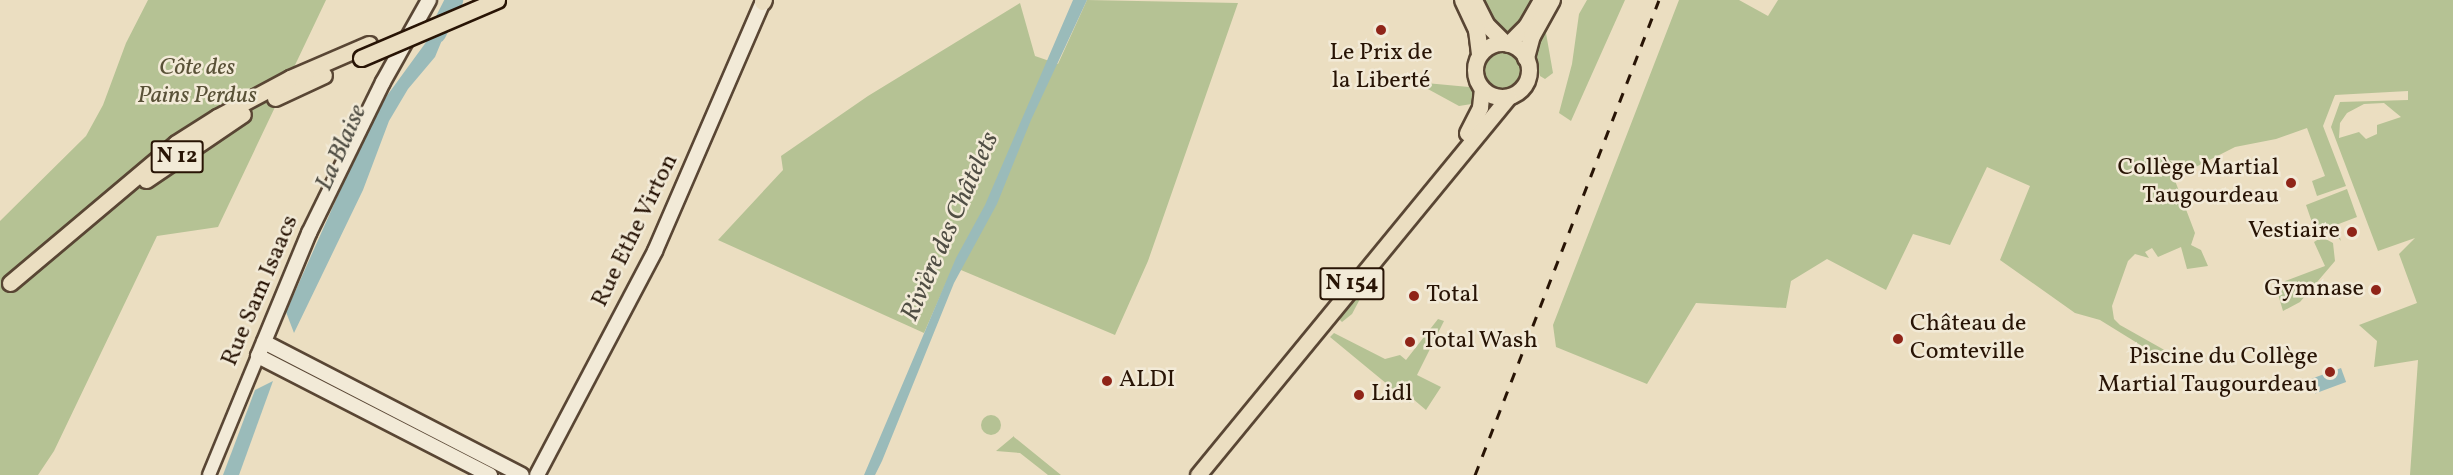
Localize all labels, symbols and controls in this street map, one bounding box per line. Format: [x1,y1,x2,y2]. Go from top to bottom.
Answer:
marker: Le Prix de la Liberté [1374,23,1388,37]
place label: Le Prix de la Liberté [1329,40,1433,96]
park label: Côte des Pains Perdus [137,55,257,111]
water label: La Blaise [309,100,375,196]
water label: Rivière des Châtelets [895,128,1007,326]
road number: N 12 [150,138,204,176]
street label: Rue Ethe Virton [586,150,686,312]
place label: Collège Martial Taugourdeau [2118,155,2279,211]
marker: Collège Martial Taugourdeau [2284,176,2298,190]
street label: Rue Sam Isaacs [216,211,306,371]
place label: Vestiaire [2248,218,2340,246]
marker: Vestiaire [2345,225,2359,239]
road number: N 154 [1319,265,1385,303]
place label: Gymnase [2264,276,2364,304]
place label: Total [1426,282,1479,310]
marker: Gymnase [2369,283,2383,297]
marker: Total [1407,289,1421,303]
place label: Château de Comteville [1910,311,2026,367]
place label: Total Wash [1422,328,1538,356]
marker: Château de Comteville [1891,332,1905,346]
marker: Total Wash [1403,335,1417,349]
place label: Piscine du Collège Martial Taugourdeau [2097,344,2318,400]
marker: Piscine du Collège Martial Taugourdeau [2323,365,2337,379]
place label: ALDI [1119,367,1175,395]
marker: ALDI [1100,374,1114,388]
place label: Lidl [1371,381,1412,409]
marker: Lidl [1352,388,1366,402]

